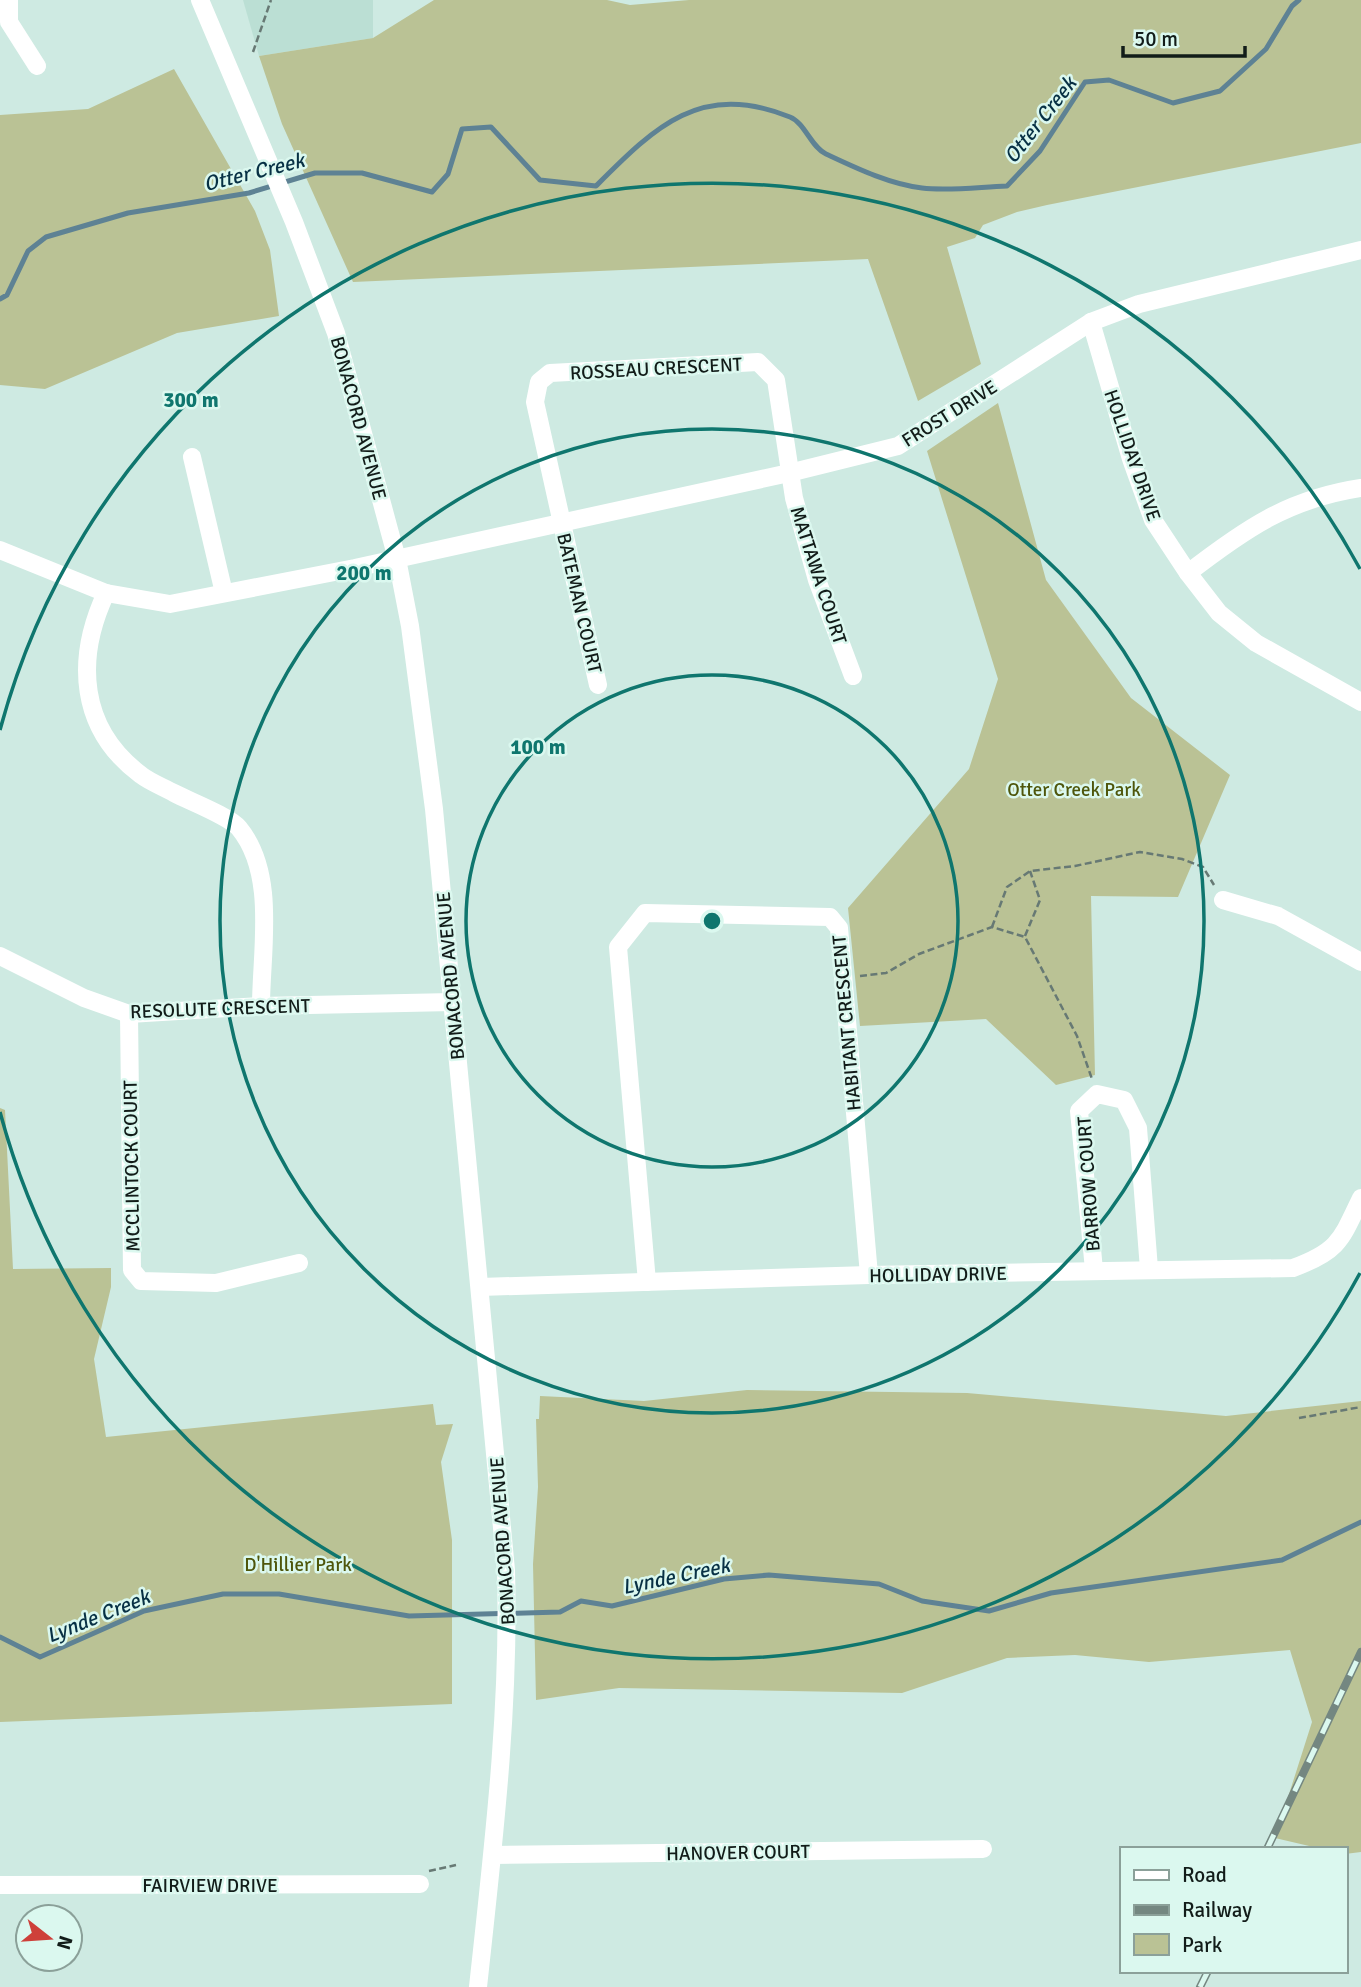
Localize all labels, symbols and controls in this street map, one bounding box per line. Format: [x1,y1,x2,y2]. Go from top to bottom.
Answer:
scale bar [1123,14,1246,58]
text: 50 m [1134,26,1178,52]
water label: Otter Creek [998,70,1083,168]
water label: Otter Creek [201,146,309,197]
street label: BONACORD AVENUE [325,334,391,503]
street label: ROSSEAU CRESCENT [569,352,743,385]
street label: FROST DRIVE [897,375,1002,453]
street label: HOLLIDAY DRIVE [1098,386,1166,524]
text: 300 m [163,387,219,413]
street label: MATTAWA COURT [784,503,852,648]
street label: BATEMAN COURT [551,531,607,676]
text: 200 m [336,560,392,586]
text: 100 m [510,734,566,760]
park label: Otter Creek Park [1007,778,1141,802]
street label: BONACORD AVENUE [432,891,470,1061]
centre of rings [700,909,724,933]
street label: HABITANT CRESCENT [827,933,867,1112]
street label: RESOLUTE CRESCENT [130,994,311,1024]
street label: MCCLINTOCK COURT [118,1079,145,1252]
street label: BARROW COURT [1072,1115,1106,1252]
street label: HOLLIDAY DRIVE [869,1262,1007,1288]
street label: BONACORD AVENUE [485,1456,521,1626]
water label: Lynde Creek [620,1551,734,1600]
park label: D'Hillier Park [244,1553,352,1577]
water label: Lynde Creek [43,1583,156,1648]
street label: HANOVER COURT [666,1840,811,1866]
legend [1120,1847,1347,1973]
text: Road [1182,1862,1227,1888]
street label: FAIRVIEW DRIVE [142,1874,278,1898]
text: Railway [1182,1897,1252,1923]
north arrow [14,1903,84,1973]
text: Park [1182,1932,1223,1958]
text: N [51,1933,78,1953]

